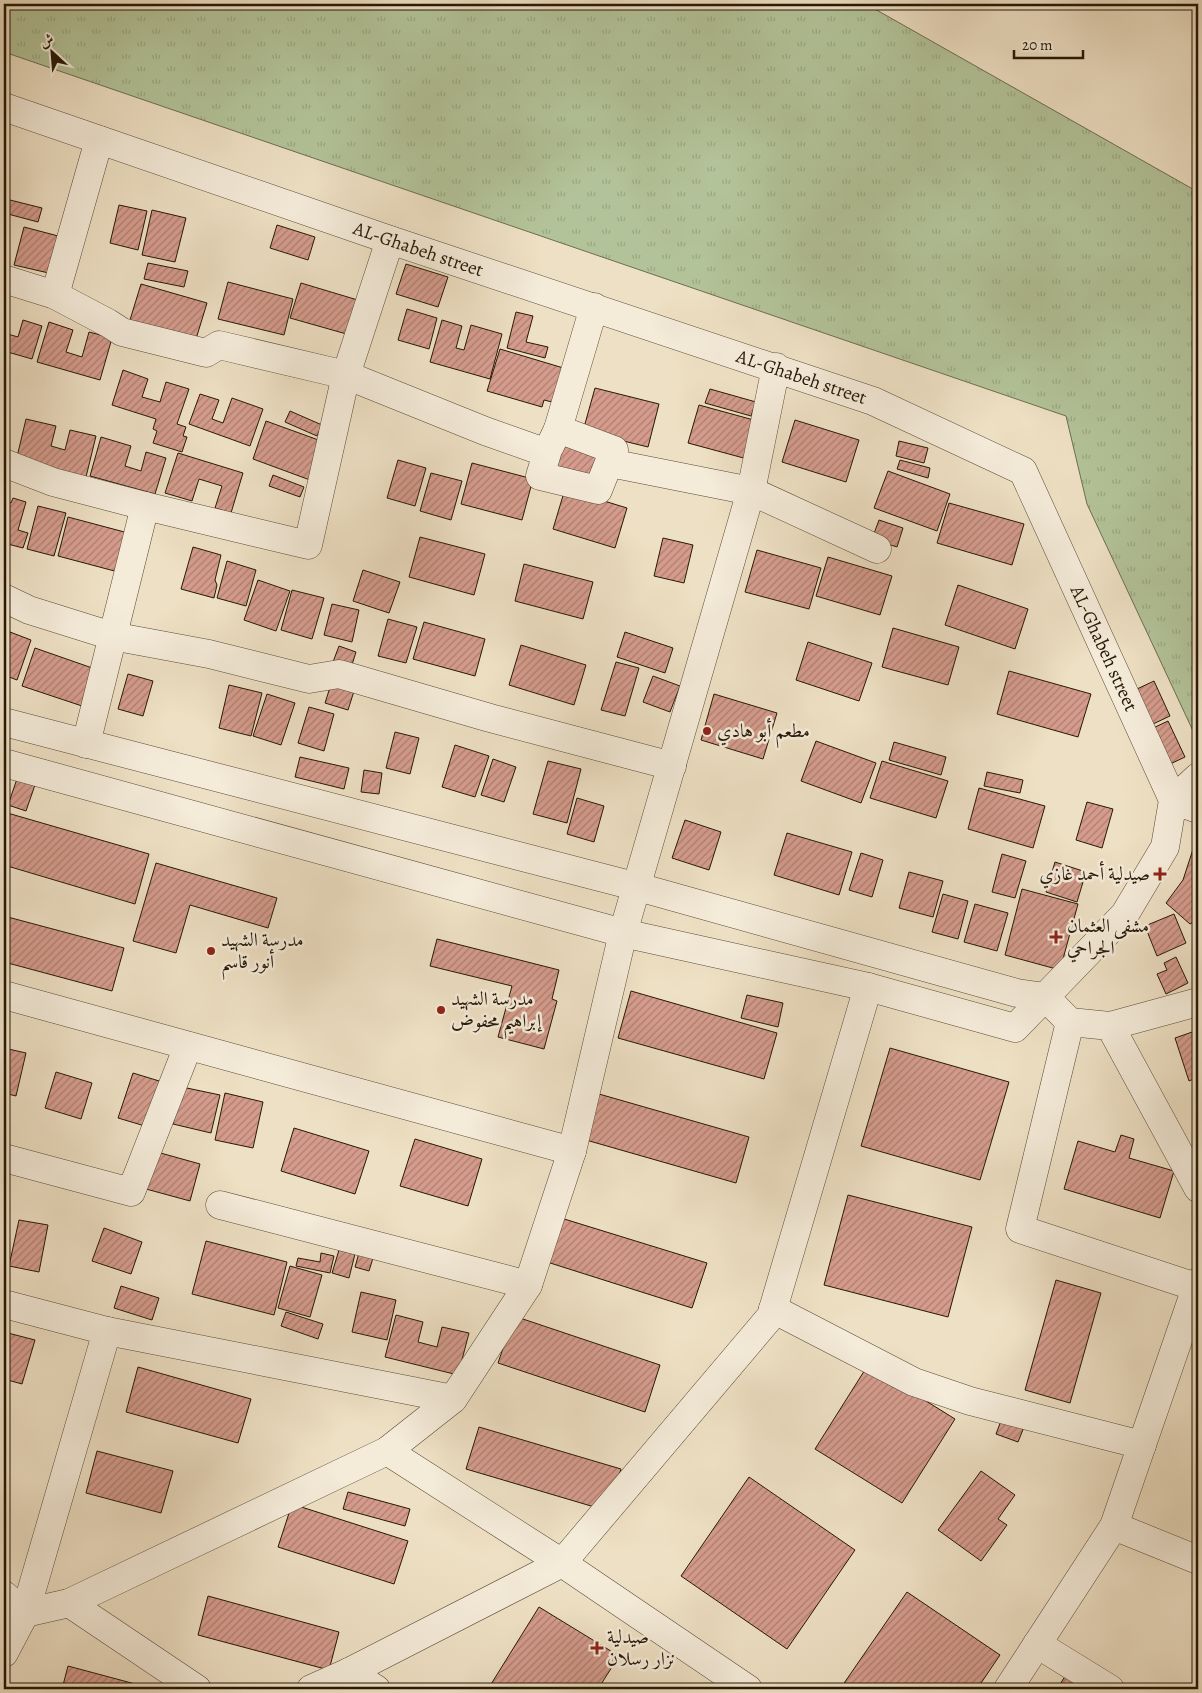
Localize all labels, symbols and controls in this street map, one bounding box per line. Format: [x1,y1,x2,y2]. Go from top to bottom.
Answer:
north arrow [28,28,78,78]
scale bar [1014,28,1083,60]
text: ش [36,29,57,52]
text: 20 m [1022,35,1053,55]
street label: AL-Ghabeh street [349,215,487,283]
street label: AL-Ghabeh street [732,343,870,411]
street label: AL-Ghabeh street [1063,580,1144,716]
place label: مطعم أبو هادي [717,718,810,749]
marker: مطعم أبو هادي [701,725,713,737]
place label: صيدلية أحمد غازي [1039,861,1150,889]
marker: صيدلية أحمد غازي [1154,868,1166,880]
place label: مشفى العثمان الجراحي [1067,913,1149,963]
place label: مدرسة الشهيد أنور قاسم [221,927,304,981]
marker: مشفى العثمان الجراحي [1049,930,1063,944]
marker: مدرسة الشهيد أنور قاسم [205,945,217,957]
place label: مدرسة الشهيد إبراهيم محفوض [451,986,543,1040]
marker: مدرسة الشهيد إبراهيم محفوض [435,1004,447,1016]
place label: صيدلية نزار رسلان [607,1624,675,1672]
marker: صيدلية نزار رسلان [591,1642,603,1654]

